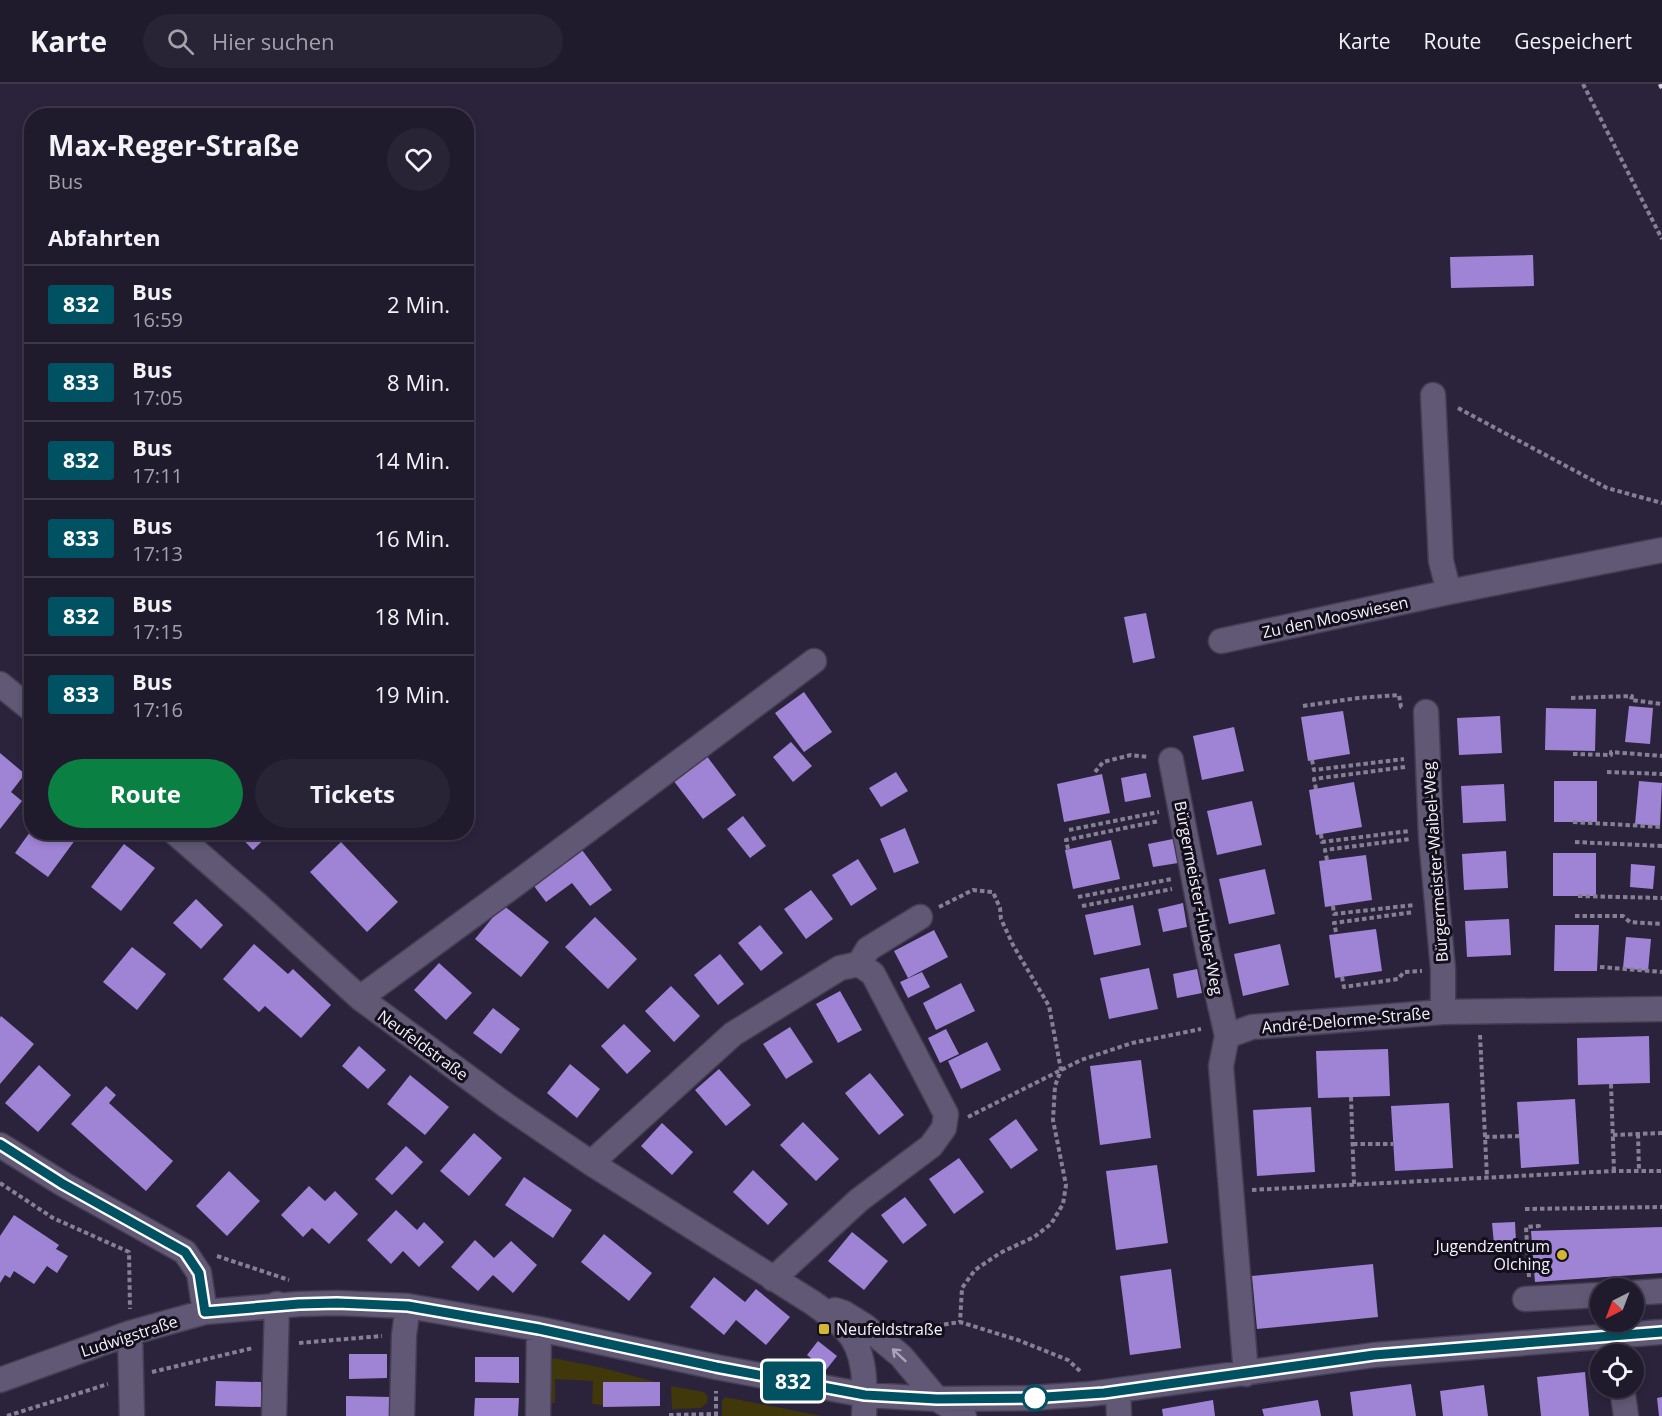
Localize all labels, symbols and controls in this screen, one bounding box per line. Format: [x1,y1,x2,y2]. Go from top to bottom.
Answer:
search box [143,14,563,68]
text: Karte [30,22,107,60]
icon: search [164,25,197,58]
text: Hier suchen [212,26,335,56]
text: Karte [1338,27,1390,55]
text: Route [1423,27,1481,55]
text: Gespeichert [1514,27,1632,55]
text: Max-Reger-Straße [48,126,299,164]
button: heart [387,128,450,191]
text: Bus [48,168,83,195]
text: Abfahrten [48,222,160,252]
text: Bus [132,276,172,306]
text: 2 Min. [387,289,450,319]
text: 832 [63,290,99,318]
text: 16:59 [132,306,183,333]
text: Bus [132,354,172,384]
text: 8 Min. [387,367,450,397]
text: 833 [63,368,99,396]
text: 17:05 [132,384,183,411]
text: Bus [132,432,172,462]
text: 14 Min. [375,445,450,475]
text: 832 [63,446,99,474]
text: 17:11 [132,462,183,489]
text: Bus [132,510,172,540]
text: 16 Min. [375,523,450,553]
text: 833 [63,524,99,552]
text: 17:13 [132,540,183,567]
text: Bus [132,588,172,618]
street label: Zu den Mooswiesen [1260,591,1410,643]
text: 18 Min. [375,601,450,631]
text: 832 [63,602,99,630]
text: 17:15 [132,618,183,645]
text: Bus [132,666,172,696]
text: 19 Min. [375,679,450,709]
text: 833 [63,680,99,708]
text: 17:16 [132,696,183,723]
button: Route [48,759,243,828]
button: Tickets [255,759,450,828]
street label: Bürgermeister-Waibel-Weg [1417,761,1453,963]
street label: Bürgermeister-Huber-Weg [1169,799,1229,997]
street label: André-Delorme-Straße [1261,1002,1431,1038]
street label: Neufeldstraße [373,1005,473,1085]
place label: Jugendzentrum Olching [1433,1235,1550,1275]
marker: Jugendzentrum Olching [1555,1248,1569,1262]
north arrow [1590,1278,1644,1332]
map controls [1590,1278,1644,1398]
street label: Ludwigstraße [78,1310,180,1362]
place label: Neufeldstraße [836,1318,943,1340]
marker: Neufeldstraße [817,1322,831,1336]
button: locate [1590,1344,1644,1398]
one-way arrow [891,1348,906,1362]
line badge: 832 [758,1362,828,1400]
text: 832 [775,1367,811,1395]
unlabelled marker [1022,1385,1048,1411]

